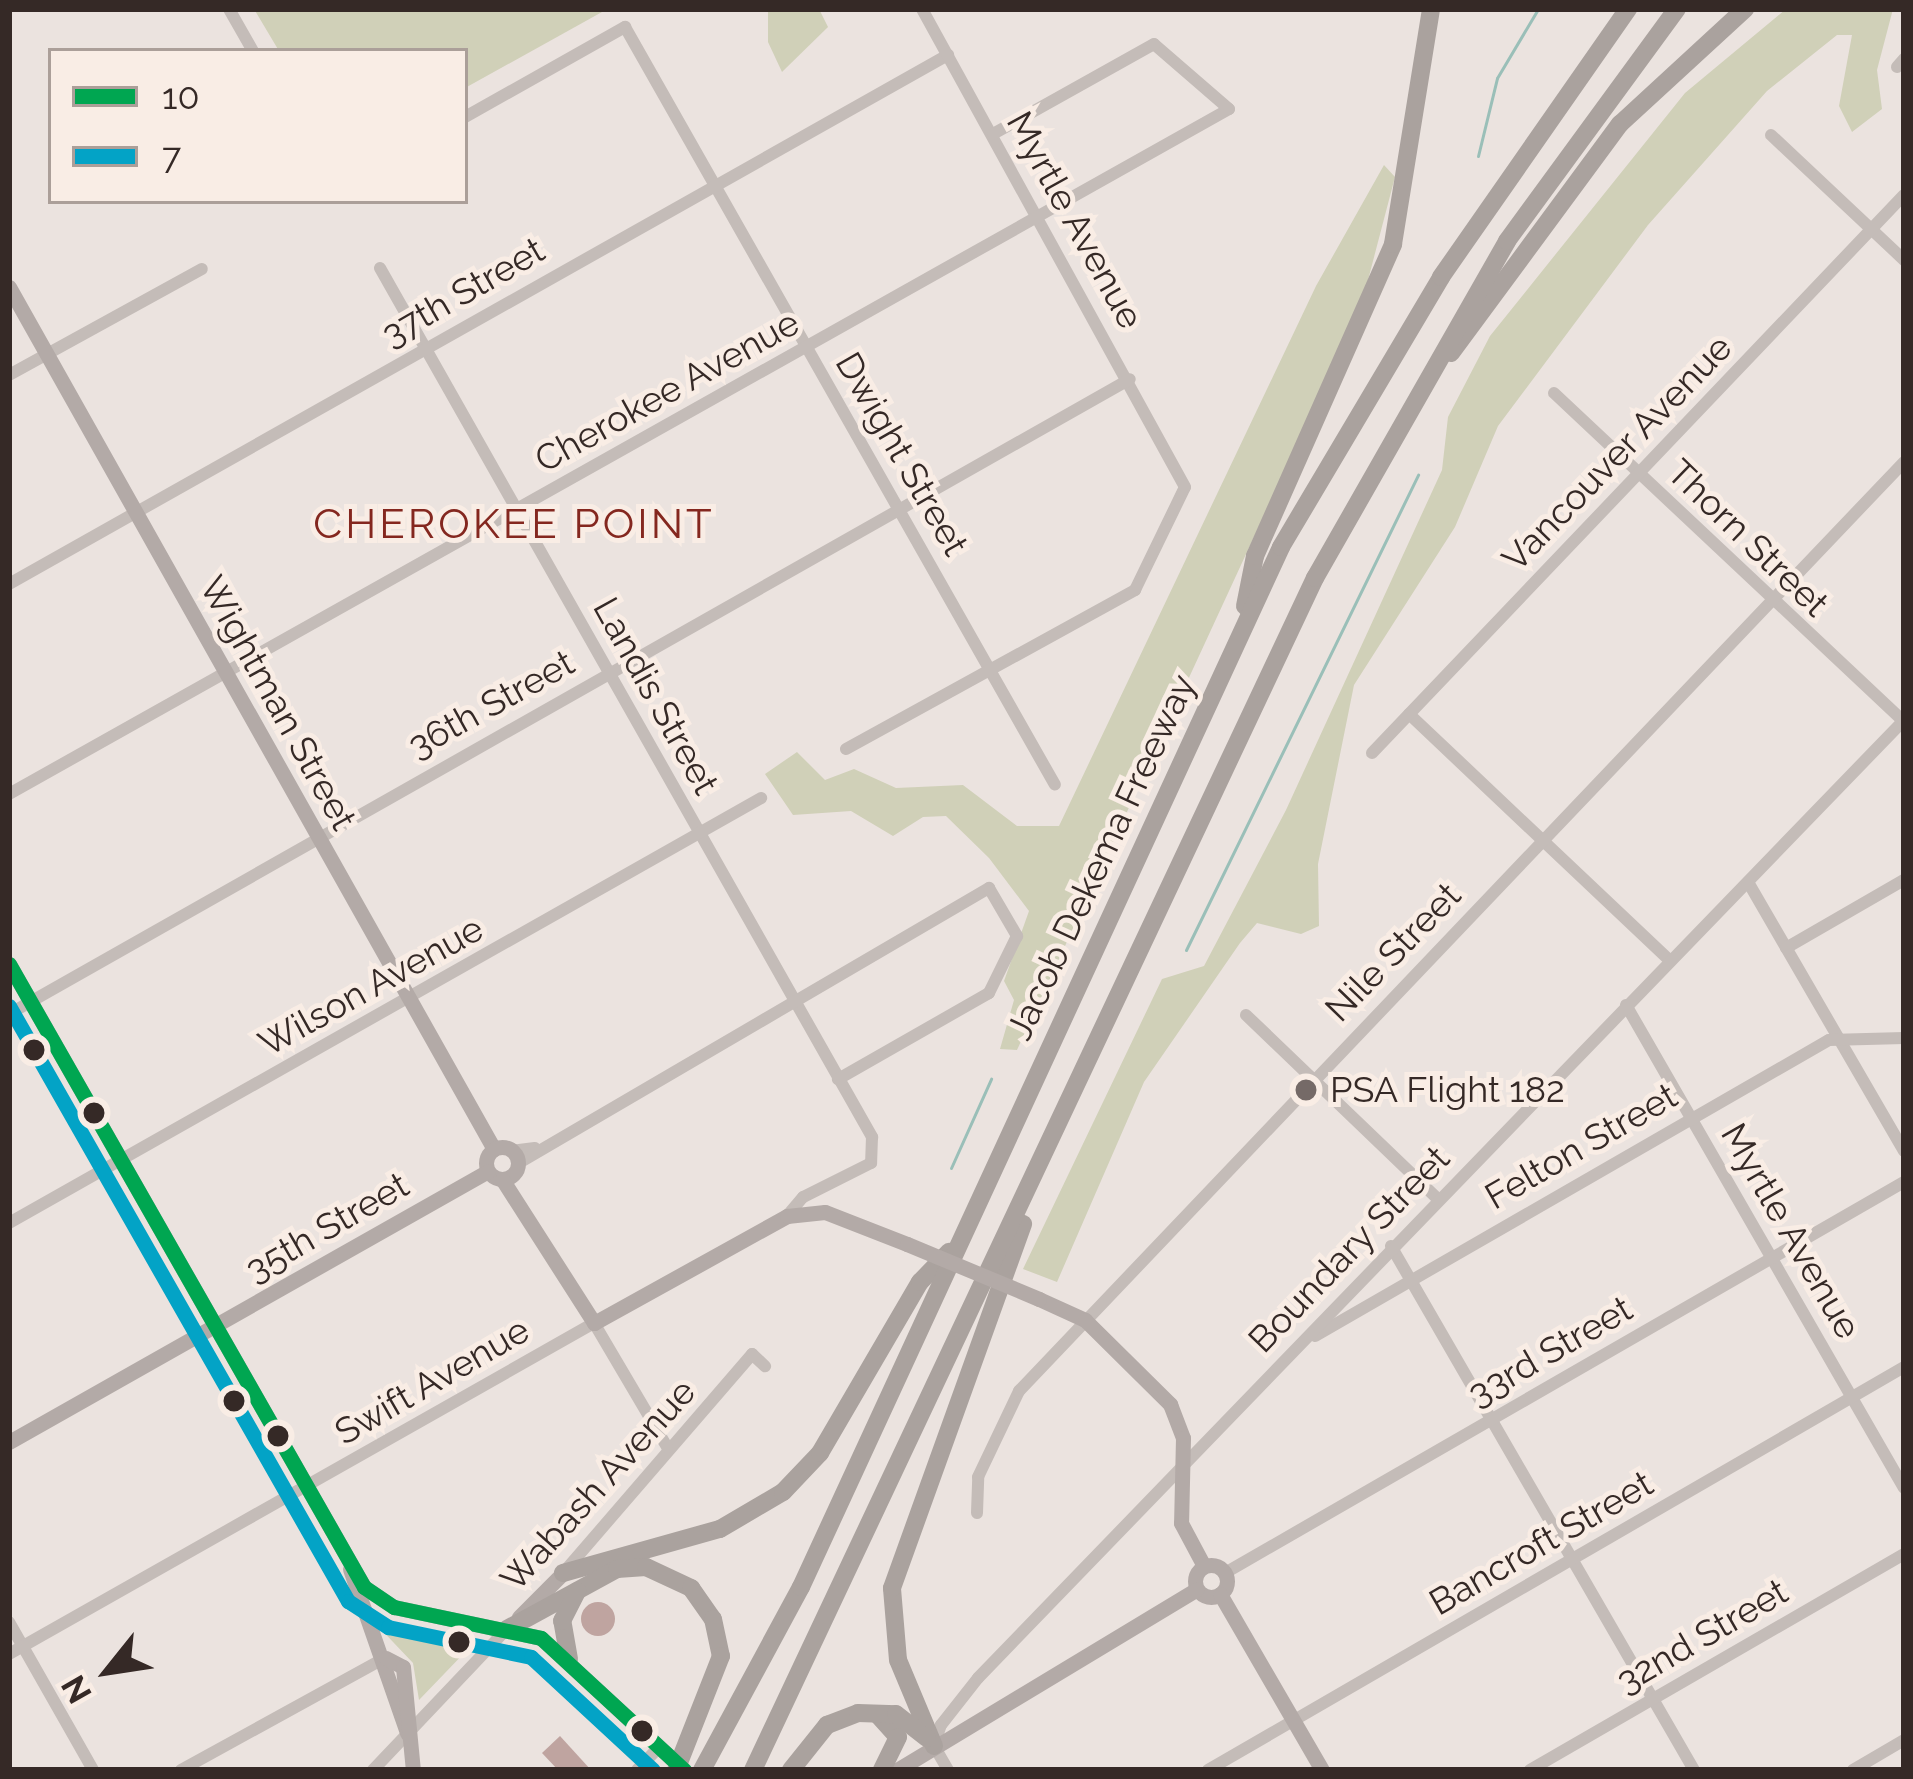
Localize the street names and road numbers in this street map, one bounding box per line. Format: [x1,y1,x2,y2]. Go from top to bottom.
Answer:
street label: Myrtle Avenue [997,104,1153,336]
street label: 37th Street [374,228,552,356]
street label: Cherokee Avenue [527,300,807,482]
street label: Vancouver Avenue [1493,325,1741,581]
street label: Dwight Street [827,345,977,563]
street label: Thorn Street [1659,451,1837,625]
street label: Wightman Street [190,569,366,837]
street label: Landis Street [584,590,728,802]
street label: 36th Street [401,641,581,767]
street label: Jacob Dekema Freeway [997,668,1205,1046]
street label: Nile Street [1316,874,1470,1030]
street label: Wilson Avenue [251,906,491,1066]
street label: Felton Street [1477,1074,1685,1218]
street label: Myrtle Avenue [1712,1115,1870,1347]
street label: Boundary Street [1239,1137,1459,1361]
street label: 35th Street [238,1163,416,1291]
street label: 33rd Street [1460,1287,1640,1415]
street label: Swift Avenue [327,1308,537,1454]
street label: Wabash Avenue [491,1370,705,1600]
street label: Bancroft Street [1422,1462,1660,1624]
street label: 32nd Street [1609,1570,1795,1702]

